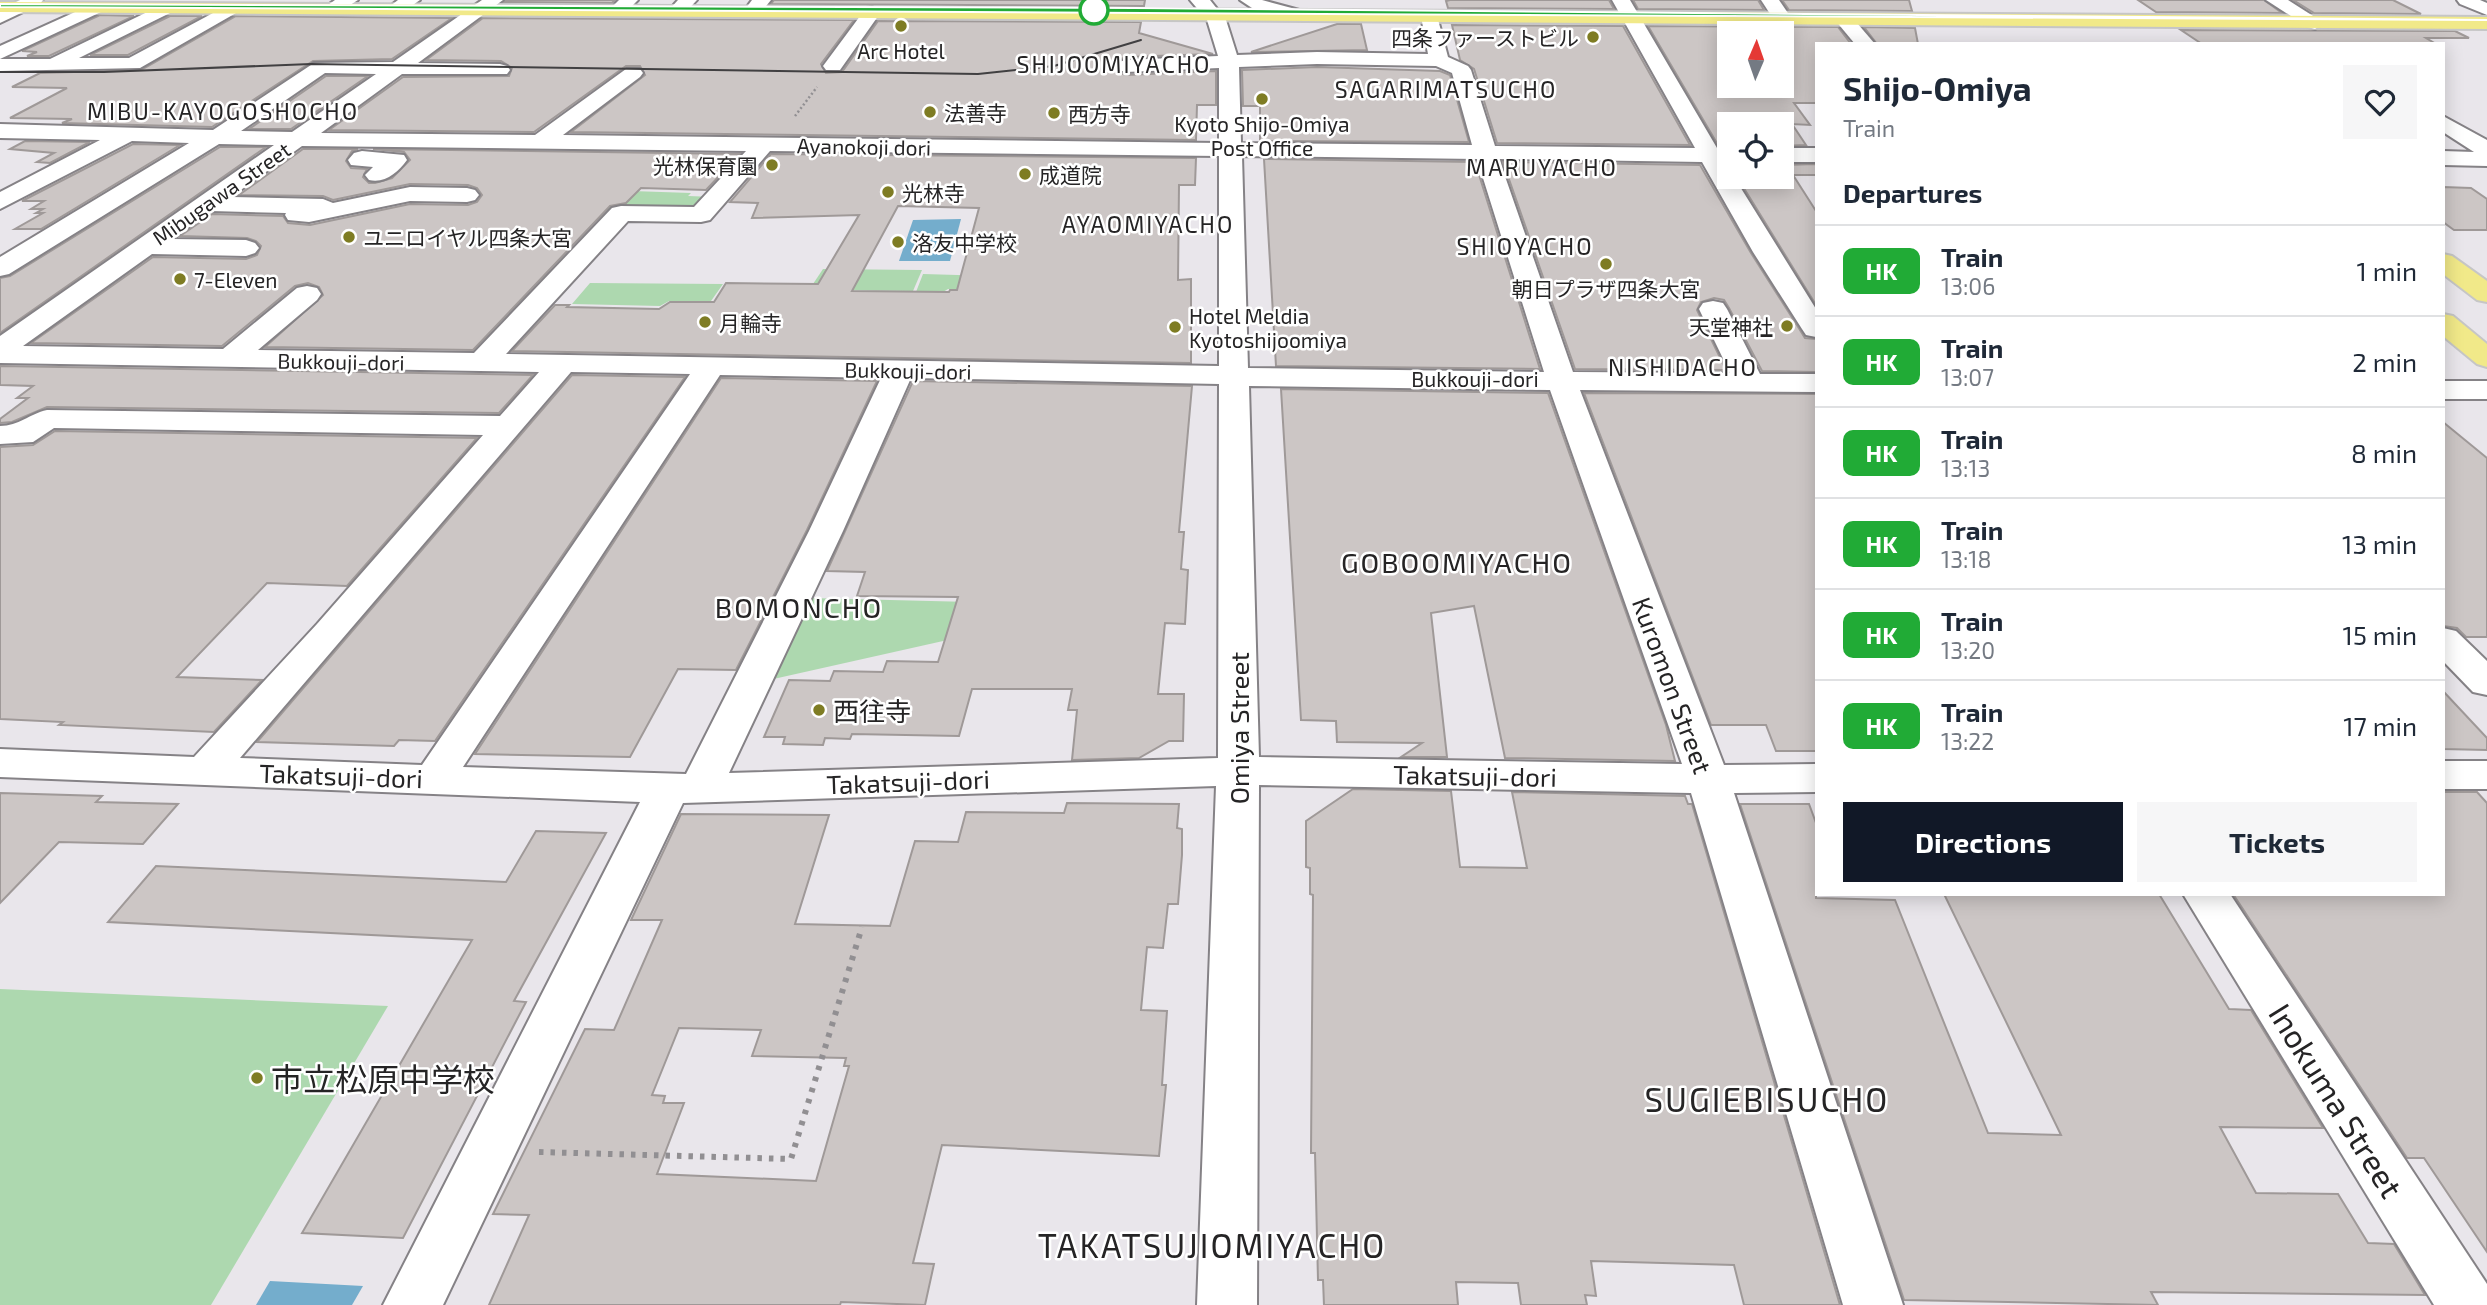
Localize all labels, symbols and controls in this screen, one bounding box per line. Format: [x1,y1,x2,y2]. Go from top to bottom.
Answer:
unlabelled marker [1079,0,1109,25]
marker: Arc Hotel [893,18,909,34]
north arrow [1717,21,1794,98]
map controls [1717,21,1794,189]
place label: 四条ファーストビル [1391,25,1579,50]
marker: 四条ファーストビル [1585,29,1601,45]
place label: Arc Hotel [857,38,946,63]
district label: SHIJOOMIYACHO [1017,50,1211,78]
button: heart [2343,65,2417,139]
text: Shijo-Omiya [1843,68,2032,108]
district label: SAGARIMATSUCHO [1335,75,1557,103]
marker: Kyoto Shijo-Omiya Post Office [1254,91,1270,107]
district label: MIBU-KAYOGOSHOCHO [87,97,359,125]
place label: 法善寺 [944,100,1007,125]
place label: 西方寺 [1068,101,1131,126]
marker: 法善寺 [922,104,938,120]
marker: 西方寺 [1046,105,1062,121]
place label: Kyoto Shijo-Omiya Post Office [1174,111,1350,160]
button: locate [1717,112,1794,189]
text: Train [1843,114,1895,142]
street label: Ayanokoji dori [797,132,931,161]
street label: Mibugawa Street [147,136,295,250]
place label: 光林保育園 [653,153,758,178]
district label: MARUYACHO [1466,153,1618,181]
marker: 光林保育園 [764,157,780,173]
place label: 成道院 [1039,162,1102,187]
marker: 成道院 [1017,166,1033,182]
text: Departures [1843,177,1982,208]
place label: 光林寺 [902,180,965,205]
marker: 光林寺 [880,184,896,200]
district label: AYAOMIYACHO [1062,210,1234,238]
place label: ユニロイヤル四条大宮 [363,225,572,250]
marker: ユニロイヤル四条大宮 [341,229,357,245]
place label: 洛友中学校 [912,230,1017,255]
district label: SHIOYACHO [1456,232,1594,260]
marker: 洛友中学校 [890,234,906,250]
text: Train [1941,241,2003,272]
text: 1 min [2357,255,2417,286]
marker: 朝日プラザ四条大宮 [1598,256,1614,272]
text: HK [1866,256,1897,285]
place label: 7-Eleven [194,267,277,292]
marker: 7-Eleven [172,271,188,287]
text: 13:06 [1941,272,1995,300]
place label: 朝日プラザ四条大宮 [1512,276,1701,301]
place label: Hotel Meldia Kyotoshijoomiya [1189,303,1347,353]
place label: 月輪寺 [719,310,782,335]
marker: 月輪寺 [697,314,713,330]
place label: 天堂神社 [1689,314,1773,339]
marker: 天堂神社 [1779,318,1795,334]
marker: Hotel Meldia Kyotoshijoomiya [1167,319,1183,335]
text: Train [1941,332,2003,363]
text: 2 min [2352,346,2417,377]
street label: Bukkouji-dori [277,347,405,376]
text: HK [1866,347,1897,376]
district label: NISHIDACHO [1608,353,1758,381]
street label: Bukkouji-dori [844,356,972,385]
text: 13:07 [1941,363,1994,391]
street label: Bukkouji-dori [1411,366,1539,392]
text: Train [1941,423,2003,454]
text: 8 min [2351,437,2417,468]
text: HK [1866,438,1897,467]
text: 13:13 [1941,454,1990,482]
text: Train [1941,514,2003,545]
text: 13 min [2342,528,2417,559]
text: HK [1866,529,1897,558]
district label: GOBOOMIYACHO [1341,545,1573,579]
text: 13:18 [1941,545,1992,573]
district label: BOMONCHO [715,590,883,624]
street label: Kuromon Street [1627,592,1719,778]
text: Train [1941,605,2003,636]
text: 15 min [2343,619,2417,650]
text: HK [1866,620,1897,649]
text: 13:20 [1941,636,1995,664]
street label: Omiya Street [1223,652,1254,804]
place label: 西往寺 [833,695,911,726]
text: Train [1941,696,2003,727]
marker: 西往寺 [811,702,827,718]
text: 17 min [2343,710,2417,741]
text: HK [1866,711,1897,740]
text: 13:22 [1941,727,1994,755]
street label: Takatsuji-dori [259,757,423,793]
street label: Takatsuji-dori [1393,758,1557,792]
street label: Takatsuji-dori [826,763,990,799]
button: Directions [1843,802,2123,882]
button: Tickets [2137,802,2417,882]
street label: Inokuma Street [2262,996,2412,1204]
place label: 市立松原中学校 [271,1059,495,1097]
marker: 市立松原中学校 [249,1070,265,1086]
district label: SUGIEBISUCHO [1645,1079,1889,1119]
district label: TAKATSUJIOMIYACHO [1038,1225,1386,1265]

